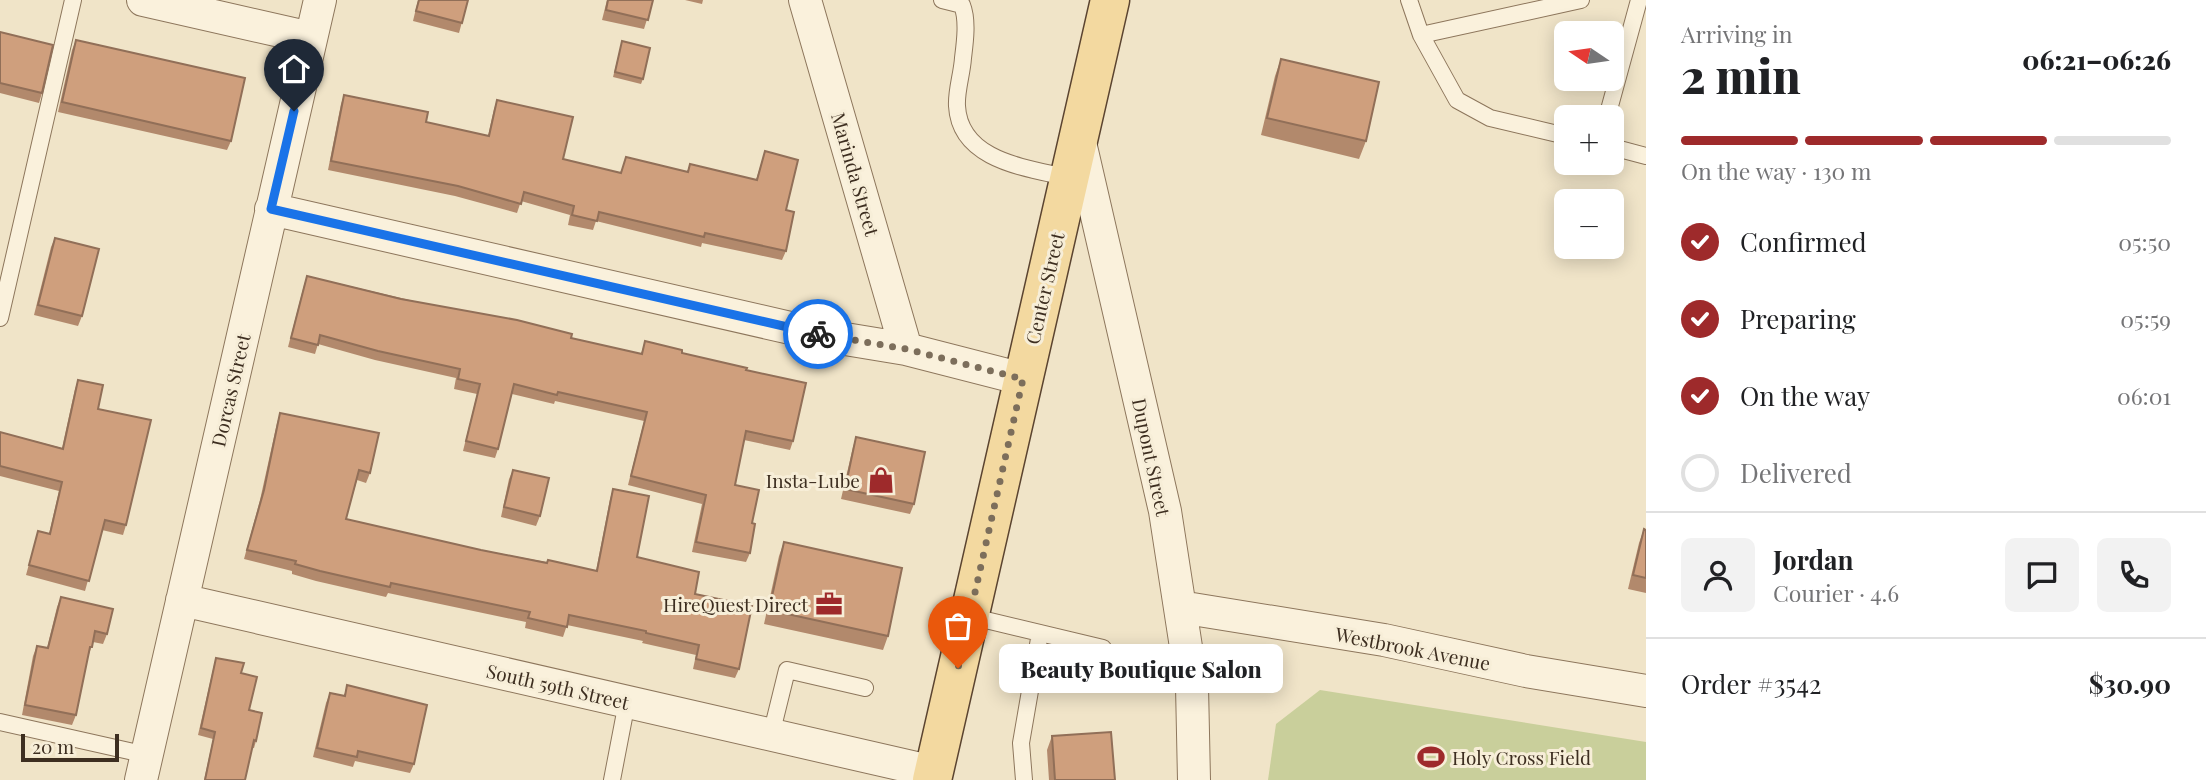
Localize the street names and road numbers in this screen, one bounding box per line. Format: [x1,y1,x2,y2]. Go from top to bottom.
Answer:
street label: Marinda Street [826,109,886,239]
street label: Center Street [1018,229,1070,347]
street label: Dorcas Street [204,331,256,449]
street label: Dupont Street [1127,396,1177,519]
street label: Westbrook Avenue [1332,620,1493,676]
street label: South 59th Street [484,657,632,715]

